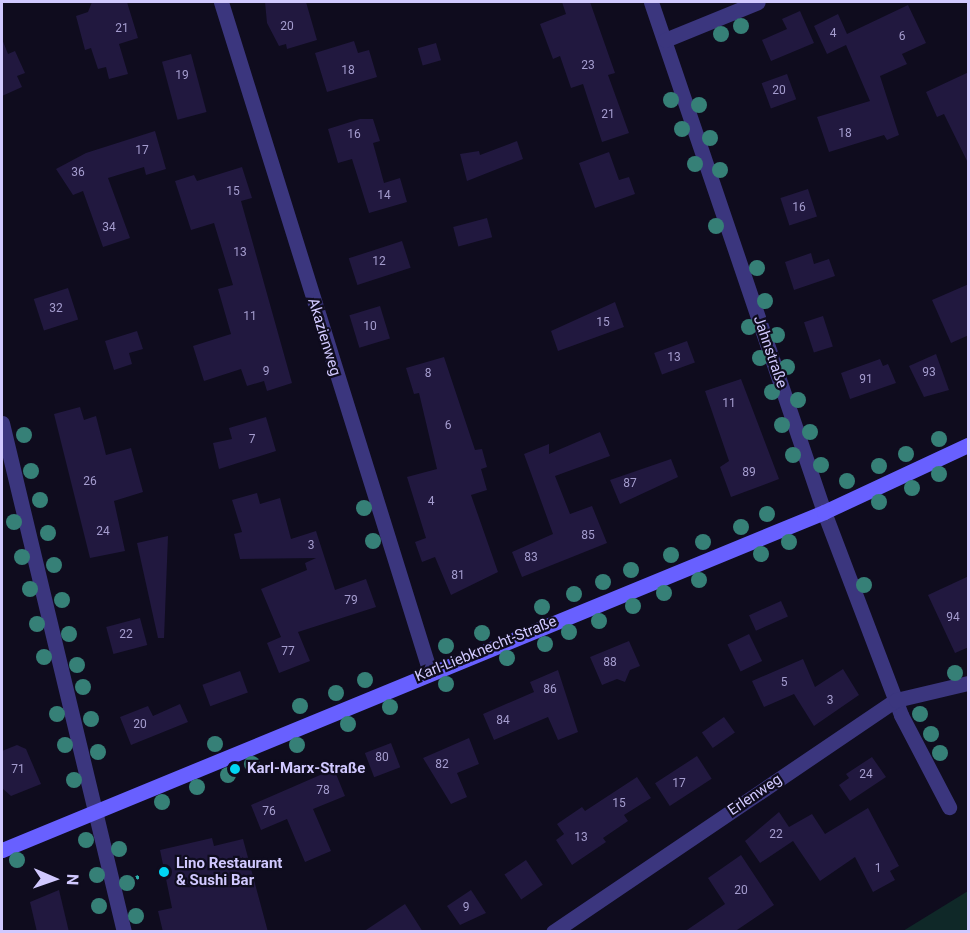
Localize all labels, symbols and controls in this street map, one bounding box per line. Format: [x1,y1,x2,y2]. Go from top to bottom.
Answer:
house number: 20 [280,20,294,34]
house number: 21 [115,22,129,36]
house number: 4 [830,27,836,41]
house number: 6 [899,30,905,44]
house number: 23 [581,59,595,73]
house number: 18 [341,64,355,78]
house number: 19 [175,69,189,83]
house number: 20 [772,84,786,98]
house number: 21 [601,108,615,122]
house number: 18 [838,127,852,141]
house number: 16 [347,128,361,142]
house number: 17 [135,144,149,158]
house number: 36 [71,166,85,180]
house number: 15 [226,185,240,199]
house number: 14 [377,189,391,203]
house number: 16 [792,201,806,215]
house number: 34 [102,221,116,235]
house number: 13 [233,246,247,260]
house number: 12 [372,255,386,269]
street label: Akazienweg [304,296,344,378]
house number: 32 [49,302,63,316]
house number: 11 [243,310,257,324]
street label: Jahnstraße [749,313,791,391]
house number: 15 [596,316,610,330]
house number: 10 [363,320,377,334]
house number: 13 [667,351,681,365]
house number: 9 [263,365,269,379]
house number: 93 [922,366,936,380]
house number: 8 [425,367,431,381]
house number: 91 [859,373,873,387]
house number: 11 [722,397,736,411]
house number: 6 [445,419,451,433]
house number: 7 [249,433,255,447]
house number: 89 [742,466,756,480]
house number: 26 [83,475,97,489]
house number: 87 [623,477,637,491]
house number: 4 [428,495,434,509]
house number: 24 [96,525,110,539]
house number: 85 [581,529,595,543]
house number: 3 [308,539,314,553]
house number: 83 [524,551,538,565]
house number: 81 [451,569,465,583]
house number: 79 [344,594,358,608]
house number: 94 [946,611,960,625]
street label: Karl-Liebknecht-Straße [413,612,559,686]
house number: 22 [119,628,133,642]
house number: 77 [281,645,295,659]
house number: 88 [603,656,617,670]
house number: 5 [781,676,787,690]
house number: 86 [543,683,557,697]
house number: 3 [827,694,833,708]
house number: 84 [496,714,510,728]
house number: 20 [133,718,147,732]
house number: 80 [375,751,389,765]
house number: 82 [435,758,449,772]
place label: Karl-Marx-Straße [247,760,365,778]
marker: Karl-Marx-Straße [228,762,242,776]
house number: 71 [11,763,25,777]
house number: 24 [859,768,873,782]
street label: Erlenweg [725,770,785,820]
house number: 17 [672,777,686,791]
house number: 78 [316,784,330,798]
house number: 15 [612,797,626,811]
house number: 76 [262,805,276,819]
house number: 22 [769,828,783,842]
house number: 13 [574,831,588,845]
north arrow [24,849,84,909]
place label: Lino Restaurant & Sushi Bar [176,854,282,889]
house number: 1 [875,862,881,876]
marker: Lino Restaurant & Sushi Bar [157,865,171,879]
text: N [63,874,82,886]
house number: 20 [734,884,748,898]
house number: 9 [463,901,469,915]

